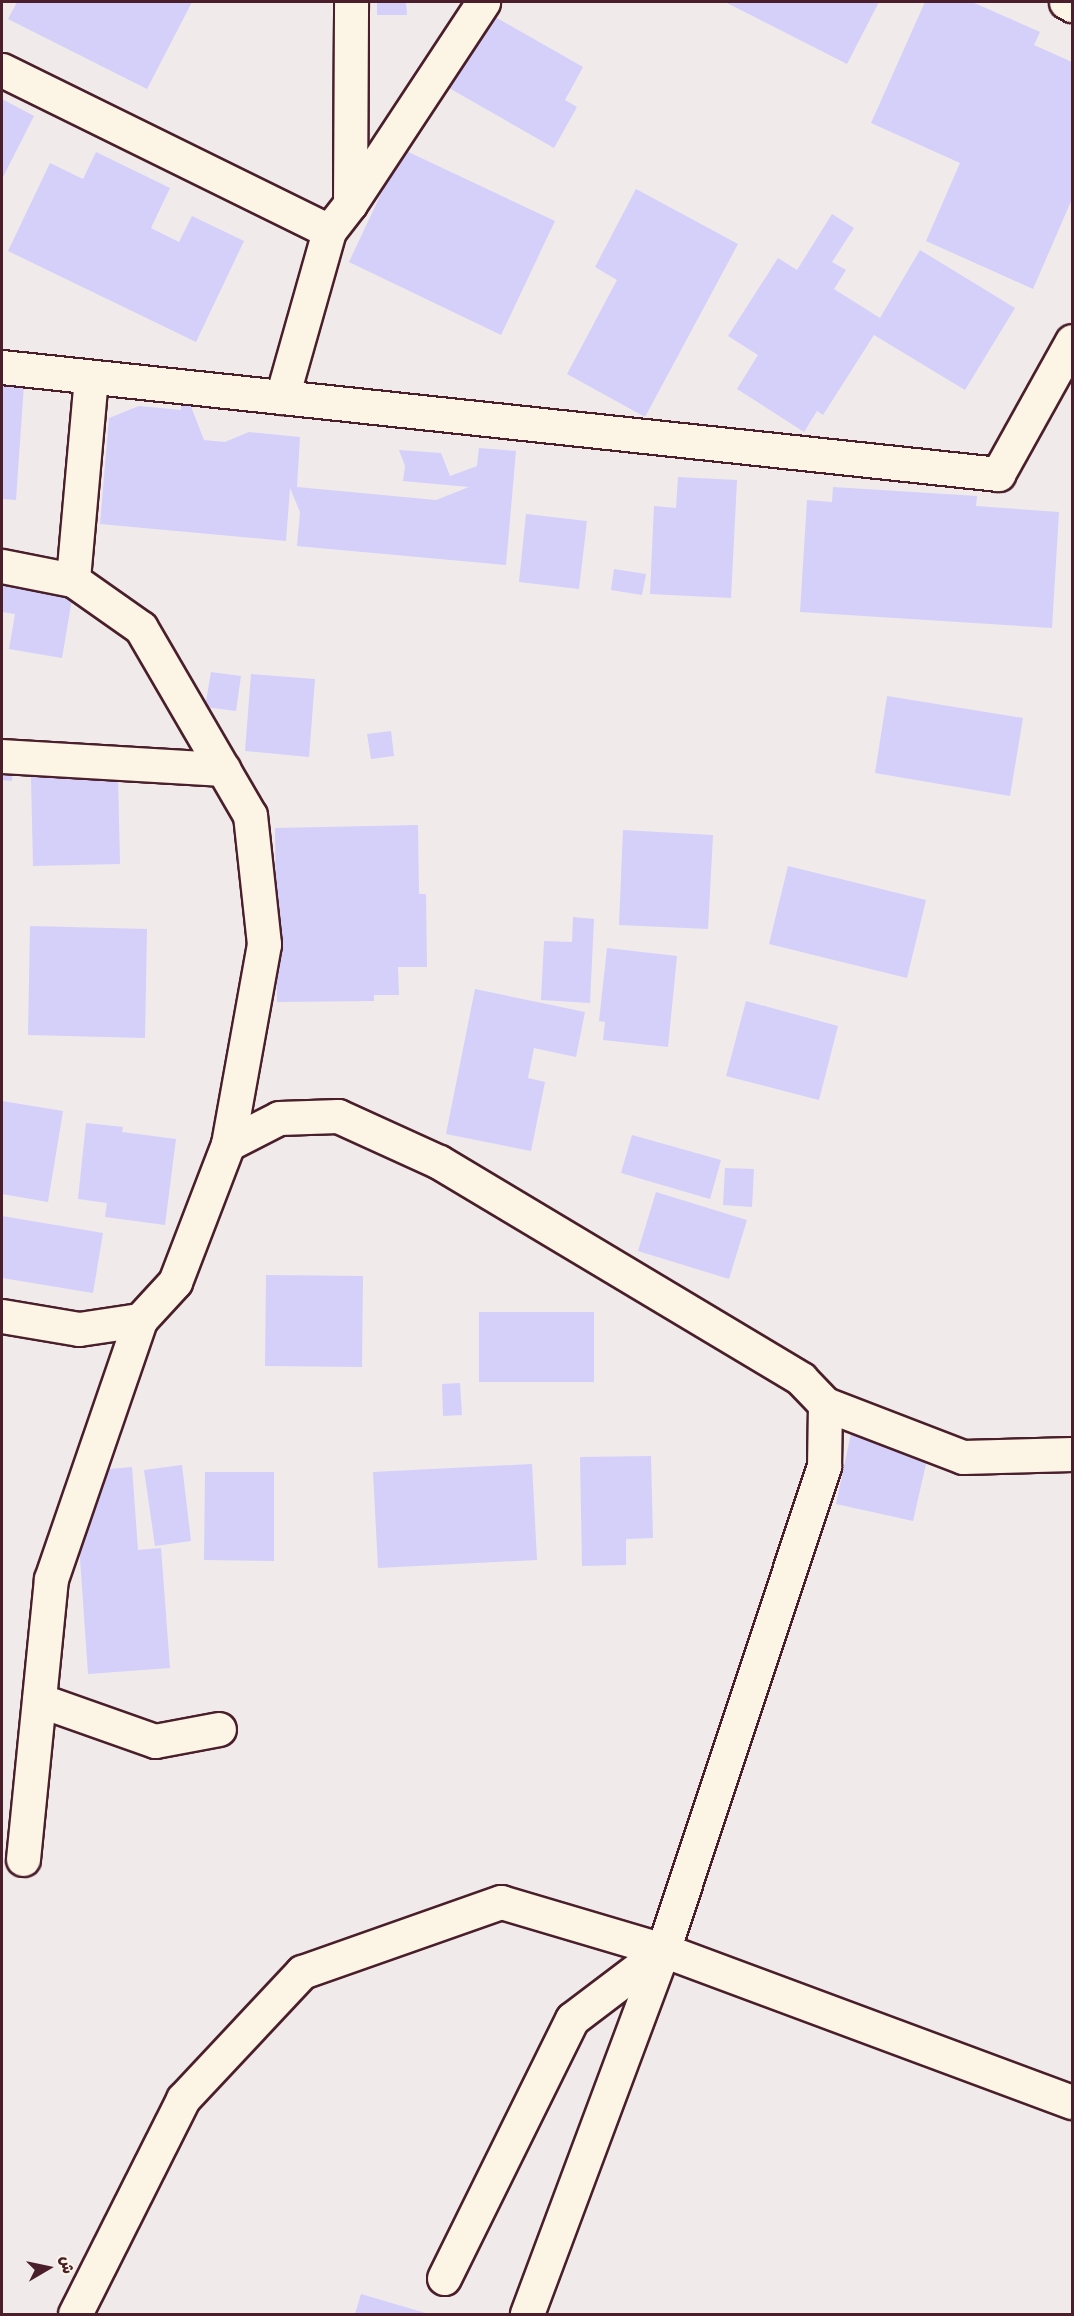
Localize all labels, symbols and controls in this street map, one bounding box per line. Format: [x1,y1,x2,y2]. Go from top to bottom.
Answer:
north arrow [18,2238,78,2298]
text: ش [56,2255,77,2275]

